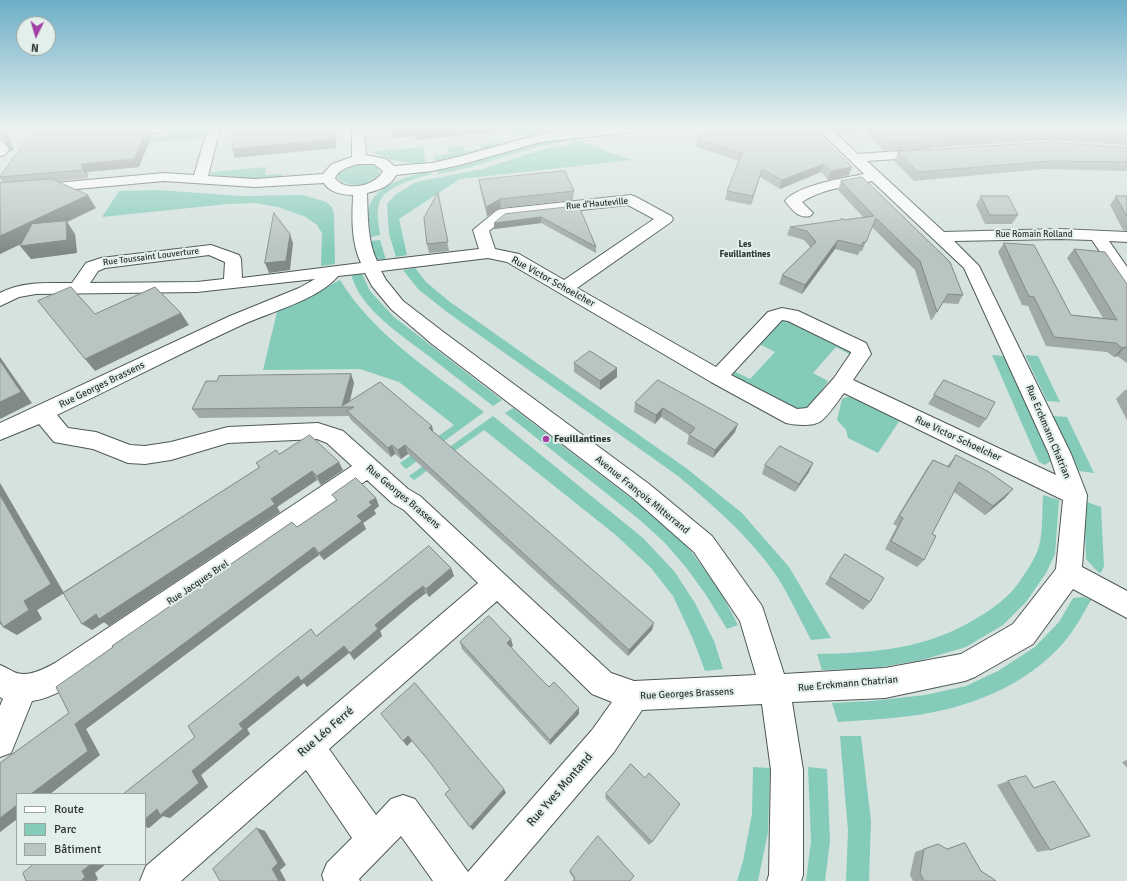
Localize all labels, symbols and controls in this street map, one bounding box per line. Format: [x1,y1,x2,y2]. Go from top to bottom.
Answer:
north arrow [16,16,56,56]
text: N [31,41,39,54]
street label: Rue d'Hauteville [566,196,628,212]
street label: Rue Romain Rolland [995,230,1073,240]
district label: Les Feuillantines [719,240,771,261]
street label: Rue Toussaint Louverture [102,246,200,268]
street label: Rue Victor Schoelcher [509,254,597,310]
street label: Rue Georges Brassens [57,359,147,411]
street label: Rue Erckmann Chatrian [1023,383,1073,481]
street label: Rue Victor Schoelcher [913,414,1003,464]
place label: Feuillantines [554,433,611,445]
marker: Feuillantines [541,434,551,444]
street label: Avenue François Mitterrand [593,453,691,537]
street label: Rue Georges Brassens [363,462,443,532]
street label: Rue Jacques Brel [165,558,231,608]
street label: Rue Erckmann Chatrian [797,674,899,694]
street label: Rue Georges Brassens [640,686,734,702]
street label: Rue Léo Ferré [295,704,357,760]
street label: Rue Yves Montand [524,750,596,830]
legend [16,793,146,865]
text: Route [54,802,84,817]
text: Parc [54,822,76,837]
text: Bâtiment [54,842,101,857]

